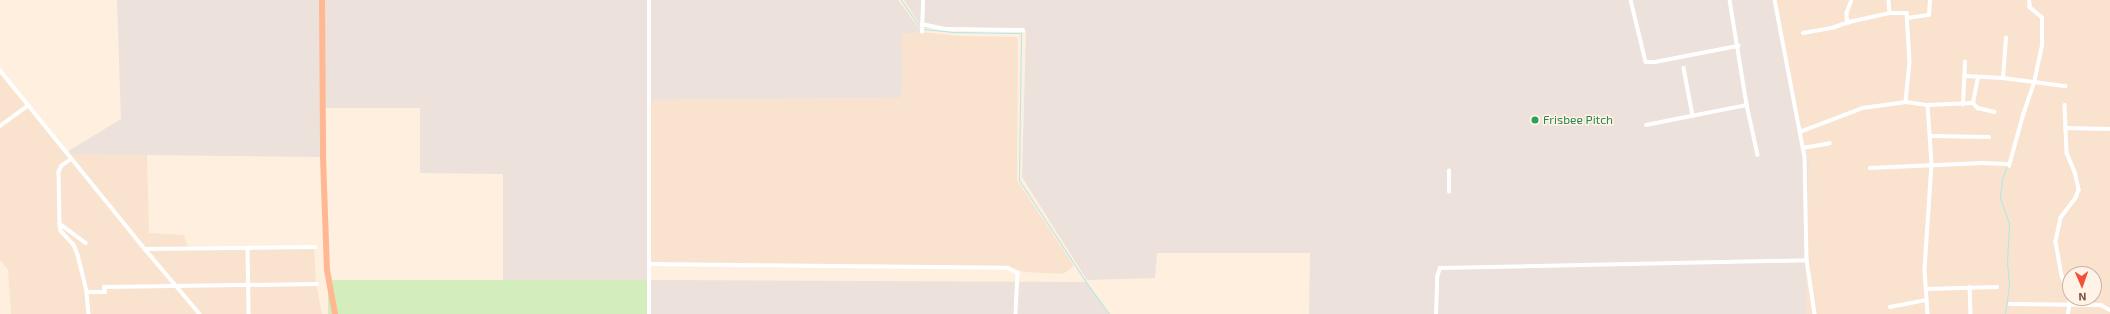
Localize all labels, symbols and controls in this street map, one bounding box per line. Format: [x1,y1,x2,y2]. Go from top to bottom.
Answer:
place label: Frisbee Pitch [1543,113,1613,127]
marker: Frisbee Pitch [1530,115,1540,125]
north arrow [2062,266,2102,306]
text: N [2078,291,2087,304]

